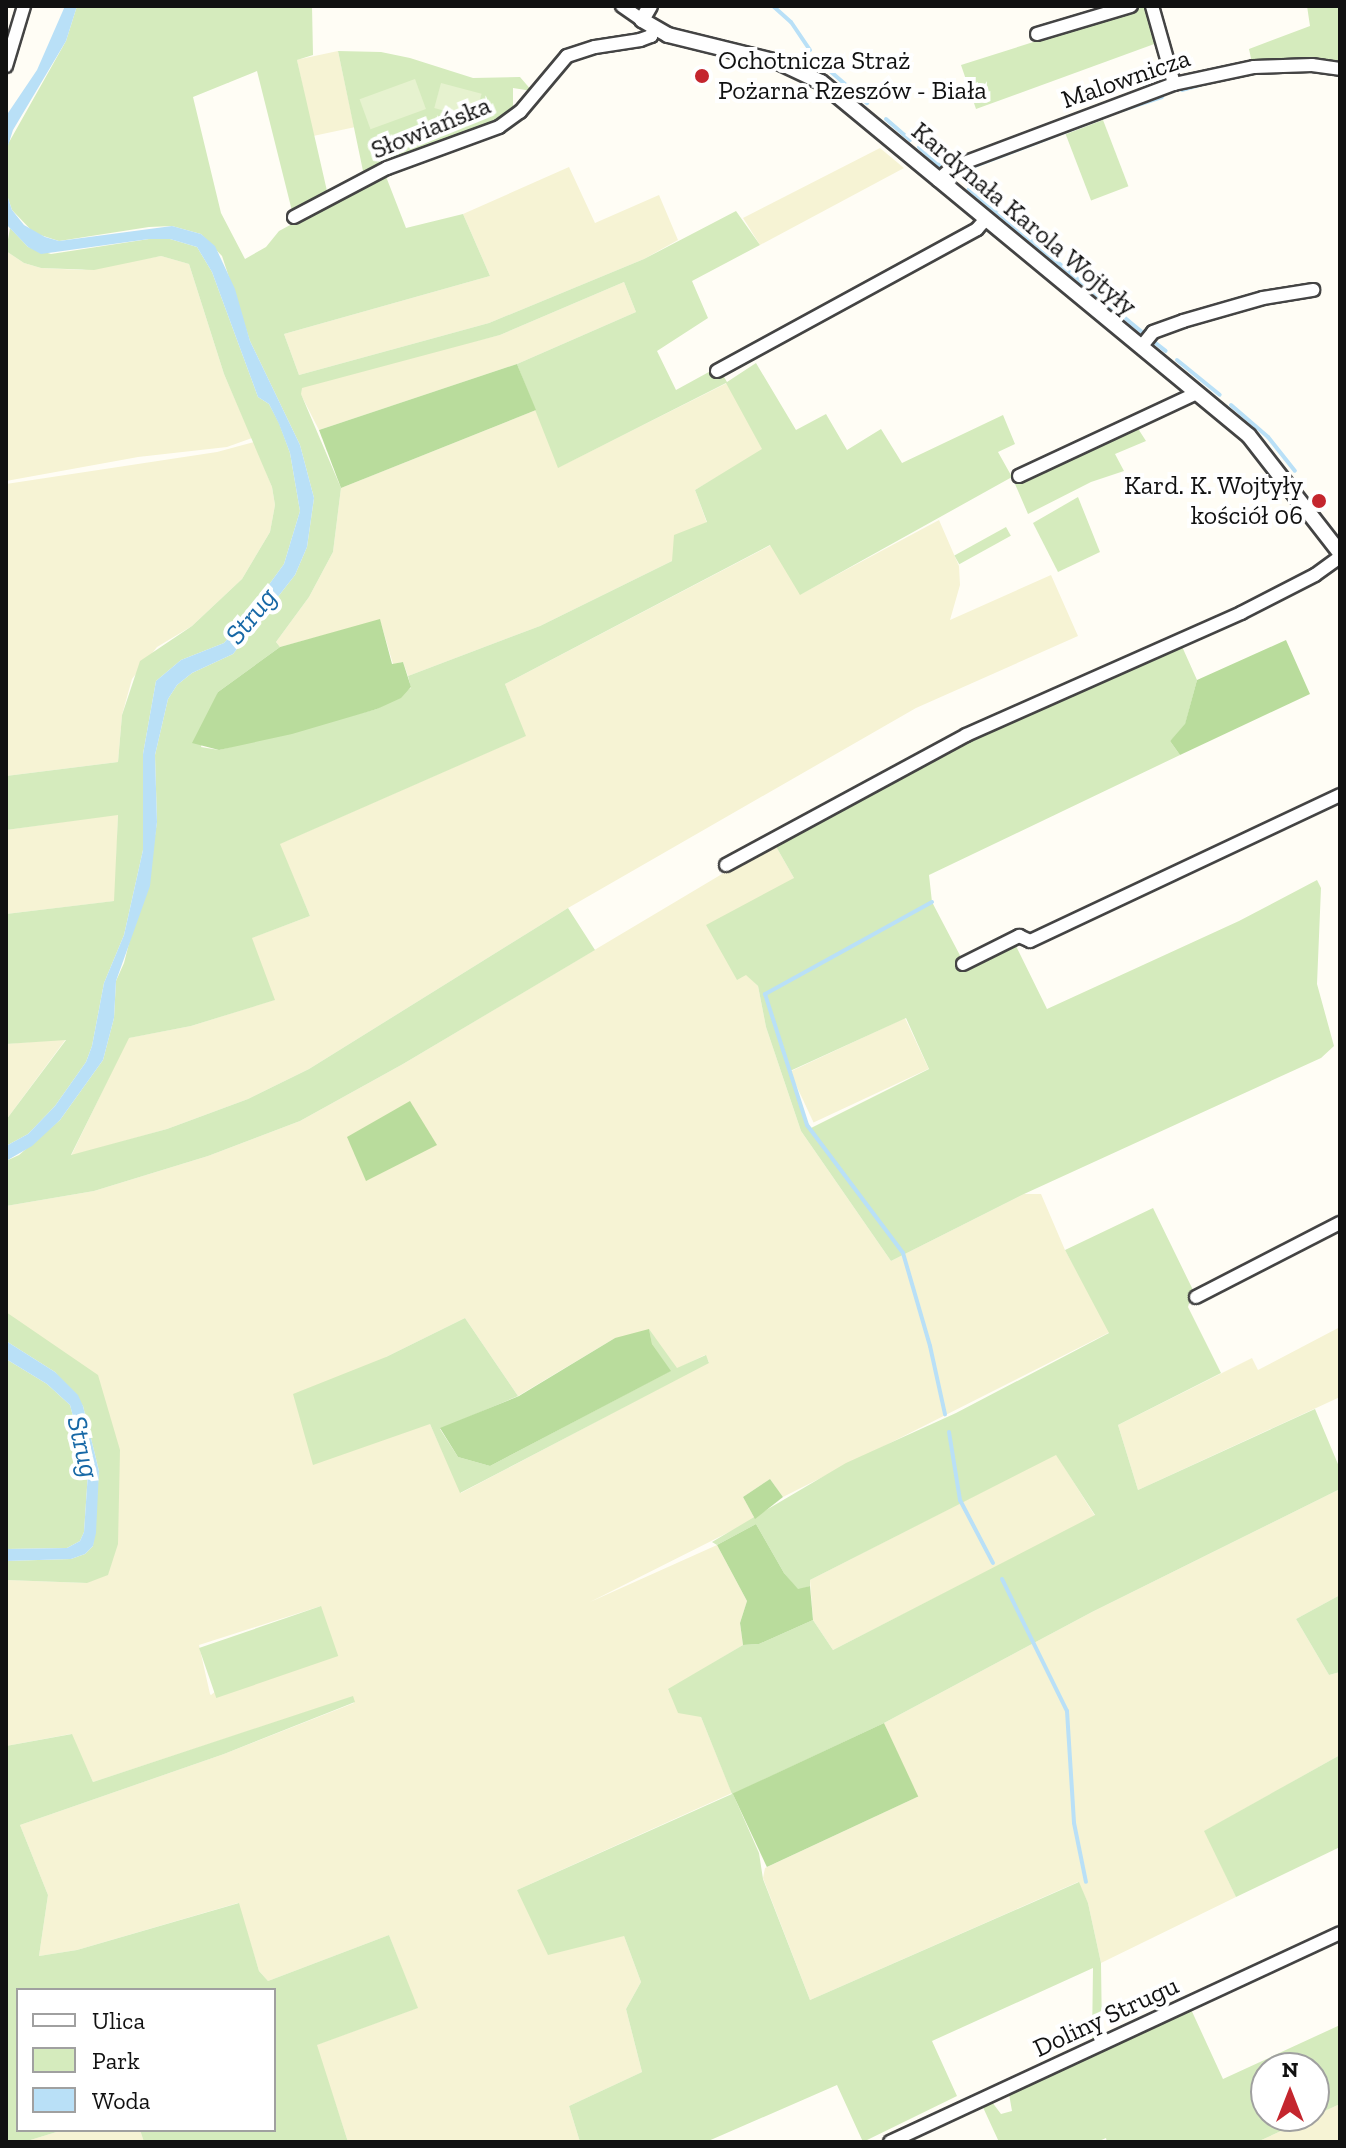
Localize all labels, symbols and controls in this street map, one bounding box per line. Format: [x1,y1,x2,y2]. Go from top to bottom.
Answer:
street label: Malownicza [1058,42,1194,116]
place label: Ochotnicza Straż Pożarna Rzeszów - Biała [718,45,987,106]
marker: Ochotnicza Straż Pożarna Rzeszów - Biała [693,67,711,85]
street label: Słowiańska [367,90,495,166]
street label: Kardynała Karola Wojtyły [905,115,1143,323]
place label: Kard. K. Wojtyły kościół 06 [1123,470,1303,532]
marker: Kard. K. Wojtyły kościół 06 [1310,492,1328,510]
water label: Strug [218,581,284,651]
water label: Strug [60,1413,106,1481]
street label: Doliny Strugu [1028,1970,1184,2064]
legend [16,1988,276,2132]
text: Ulica [92,2006,145,2035]
text: Park [92,2046,140,2075]
north arrow [1250,2052,1330,2132]
text: N [1282,2056,1298,2083]
text: Woda [92,2086,150,2115]

